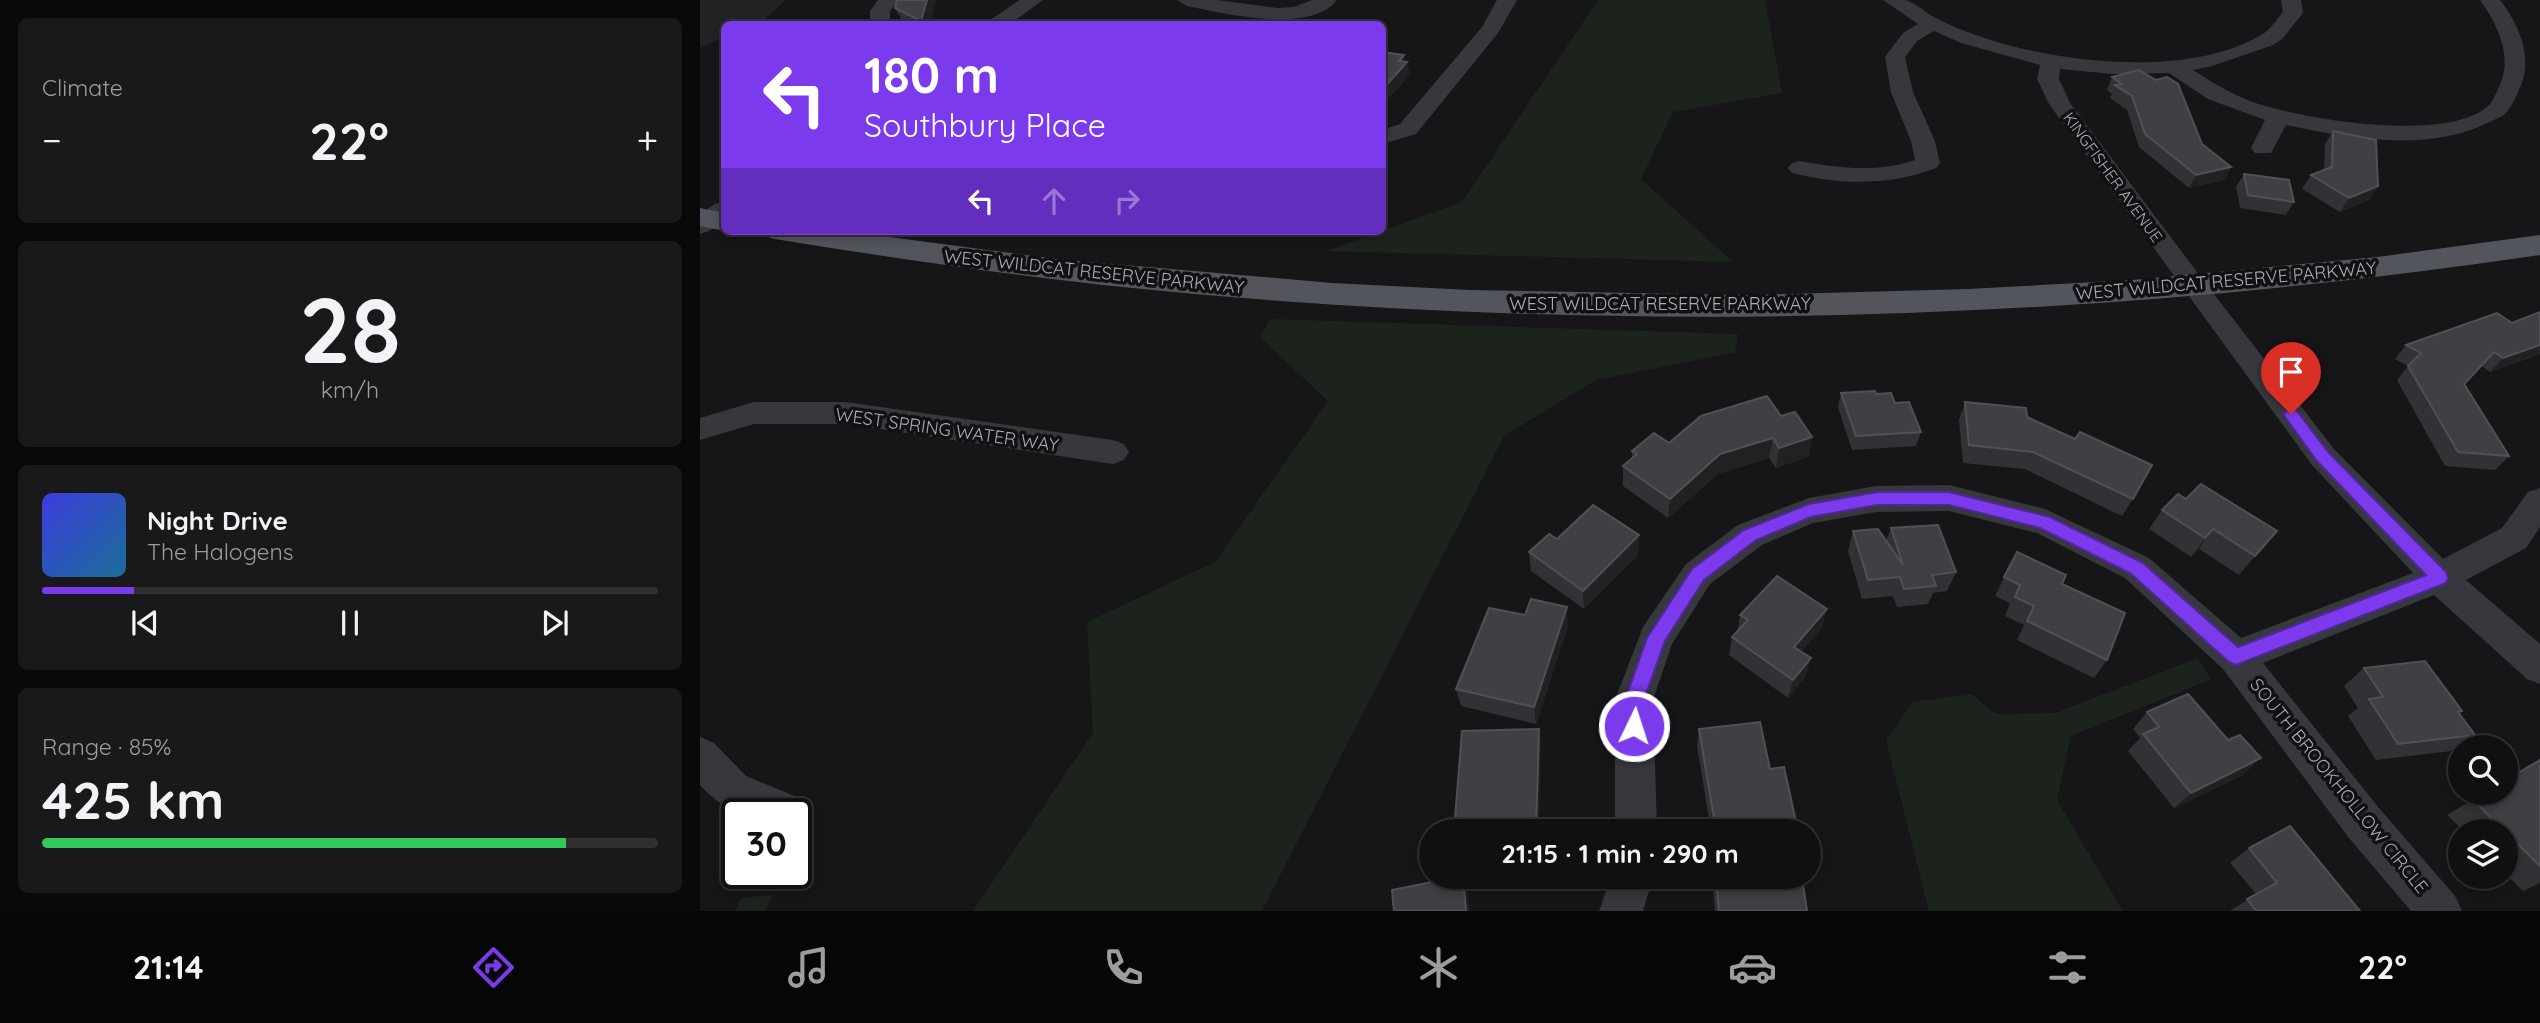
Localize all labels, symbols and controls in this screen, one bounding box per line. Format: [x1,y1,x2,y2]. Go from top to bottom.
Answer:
text: 180 m [864,44,999,105]
icon: left [749,49,840,140]
text: Climate [42,73,123,102]
text: Southbury Place [864,105,1106,145]
text: 22° [309,108,389,173]
street label: KINGFISHER AVENUE [2059,108,2167,246]
text: − [42,116,62,164]
text: + [637,116,658,164]
icon: left [962,182,1000,220]
icon: ahead [1035,182,1073,220]
icon: right [1108,182,1146,220]
street label: WEST WILDCAT RESERVE PARKWAY [943,244,1245,299]
street label: WEST WILDCAT RESERVE PARKWAY [2075,256,2377,305]
text: 28 [299,272,401,386]
street label: WEST WILDCAT RESERVE PARKWAY [1509,292,1811,315]
pin [2261,342,2321,414]
icon: arrive [2272,353,2310,391]
text: km/h [321,375,379,404]
street label: WEST SPRING WATER WAY [834,402,1060,457]
text: Night Drive [147,504,288,537]
text: The Halogens [147,537,294,566]
icon: previous [126,604,164,642]
icon: pause [331,604,369,642]
icon: next [536,604,574,642]
street label: SOUTH BROOKHOLLOW CIRCLE [2245,673,2433,898]
position arrow [1597,689,1671,763]
text: Range · 85% [42,732,171,761]
map controls [2448,735,2518,889]
button: search [2448,735,2518,805]
text: 425 km [42,767,224,832]
speed limit sign: 30 [721,798,812,889]
button: layers [2448,819,2518,889]
text: 21:15 · 1 min · 290 m [1501,837,1739,870]
icon: directions [469,943,518,992]
icon: music [784,943,833,992]
icon: phone [1099,943,1148,992]
icon: climate [1414,943,1463,992]
icon: car [1728,943,1777,992]
icon: filters [2043,943,2092,992]
text: 21:14 [133,947,204,987]
text: 22° [2358,947,2407,987]

